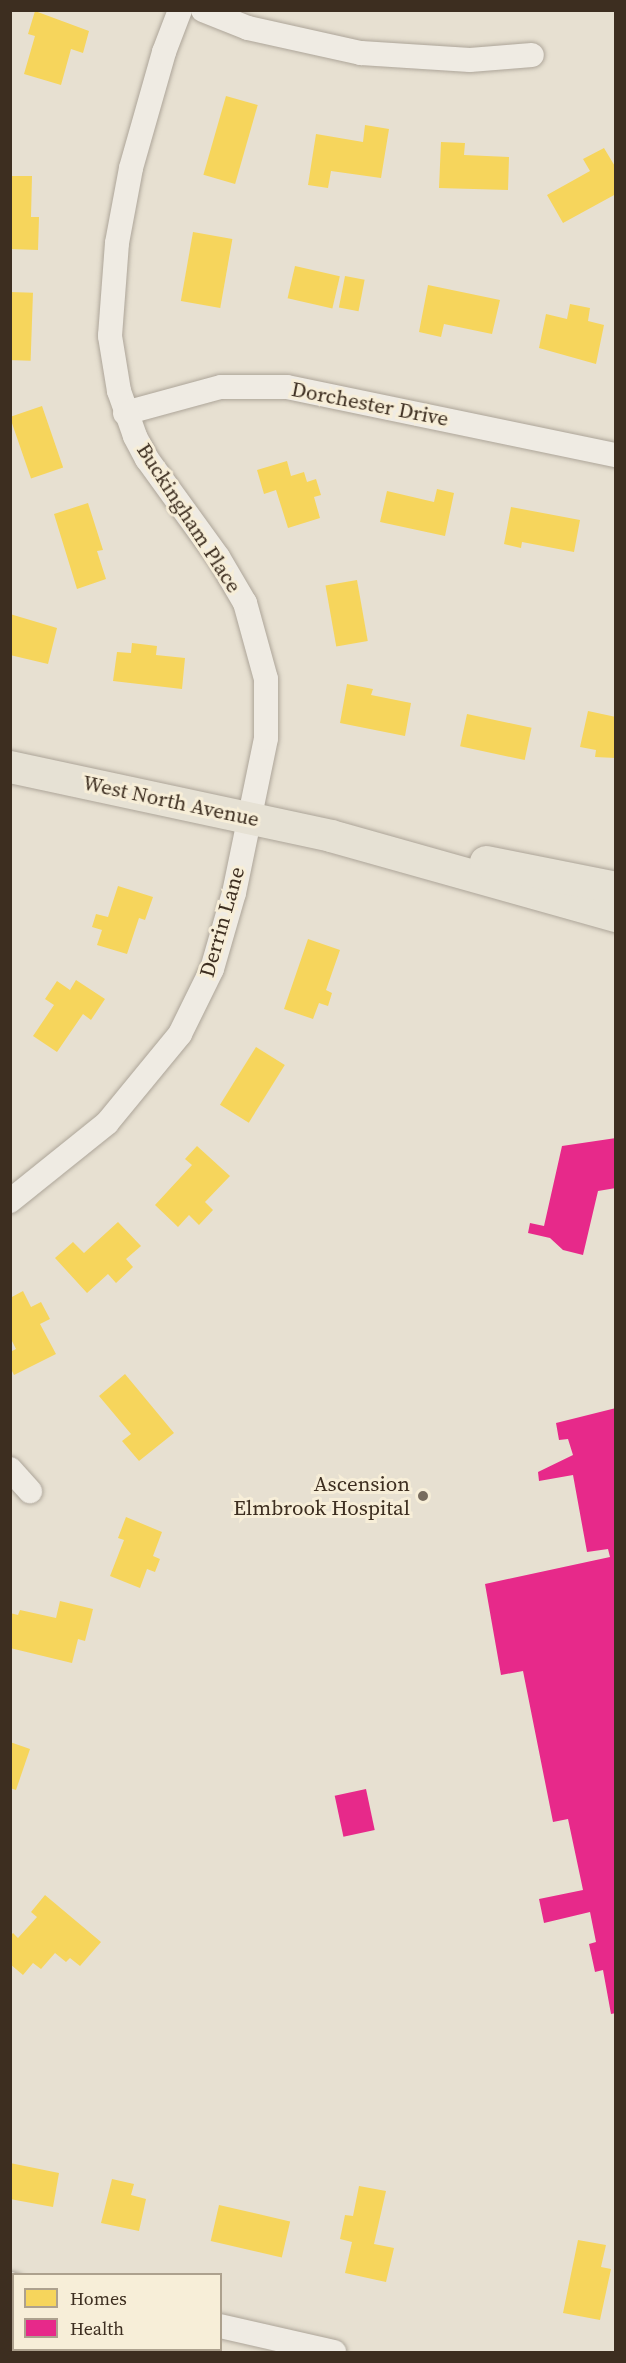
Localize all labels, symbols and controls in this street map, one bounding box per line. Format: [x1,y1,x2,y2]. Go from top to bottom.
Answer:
street label: Dorchester Drive [289,376,451,432]
street label: Buckingham Place [131,439,247,597]
street label: West North Avenue [81,770,261,832]
street label: Derrin Lane [194,864,250,980]
place label: Ascension Elmbrook Hospital [233,1471,410,1521]
marker: Ascension Elmbrook Hospital [414,1487,432,1505]
legend [12,2273,222,2351]
text: Homes [70,2286,127,2311]
text: Health [70,2316,124,2341]

